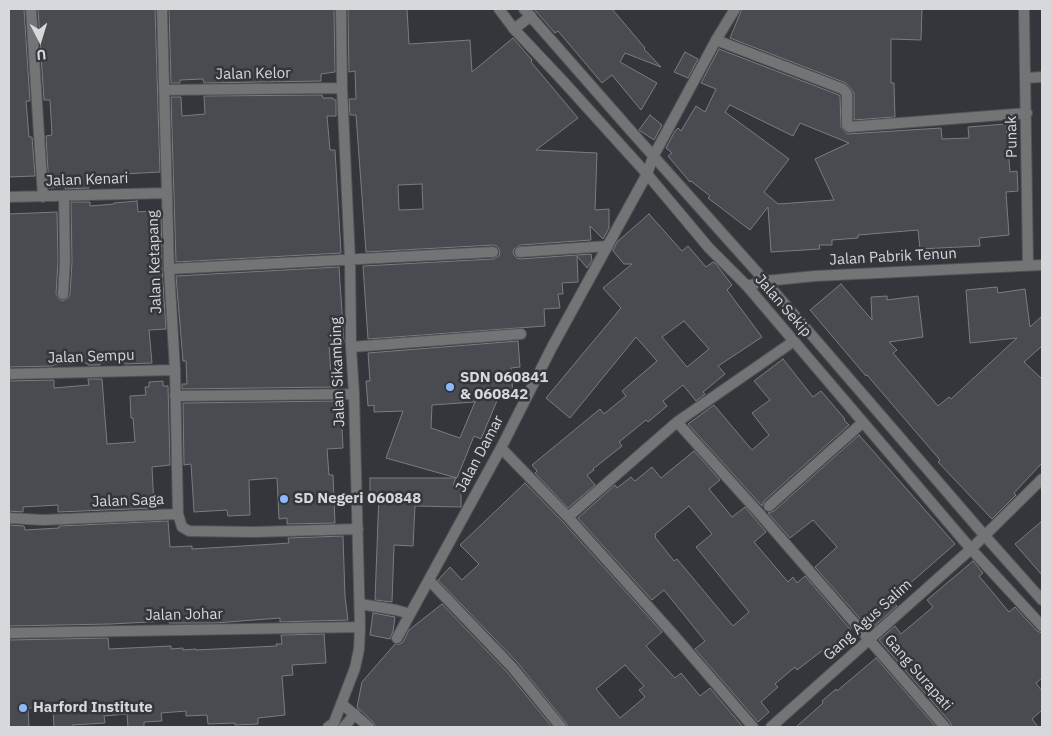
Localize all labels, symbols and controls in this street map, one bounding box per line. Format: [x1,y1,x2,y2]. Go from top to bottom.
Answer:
north arrow [15,15,65,65]
text: U [36,46,47,64]
street label: Jalan Kelor [215,64,291,84]
street label: Punak [1003,116,1021,158]
street label: Jalan Kenari [45,170,129,190]
street label: Jalan Ketapang [144,210,166,314]
street label: Jalan Pabrik Tenun [829,245,957,269]
street label: Jalan Sekip [751,271,815,341]
street label: Jalan Sikambing [327,317,349,427]
street label: Jalan Sempu [47,346,135,368]
place label: SDN 060841 & 060842 [460,369,548,404]
marker: SDN 060841 & 060842 [444,381,456,393]
street label: Jalan Damar [452,412,508,496]
place label: SD Negeri 060848 [294,490,421,508]
street label: Jalan Saga [91,491,165,511]
marker: SD Negeri 060848 [278,493,290,505]
street label: Gang Agus Salim [820,576,916,664]
street label: Jalan Johar [145,605,223,625]
street label: Gang Surapati [880,631,956,715]
place label: Harford Institute [33,699,153,717]
marker: Harford Institute [17,702,29,714]

